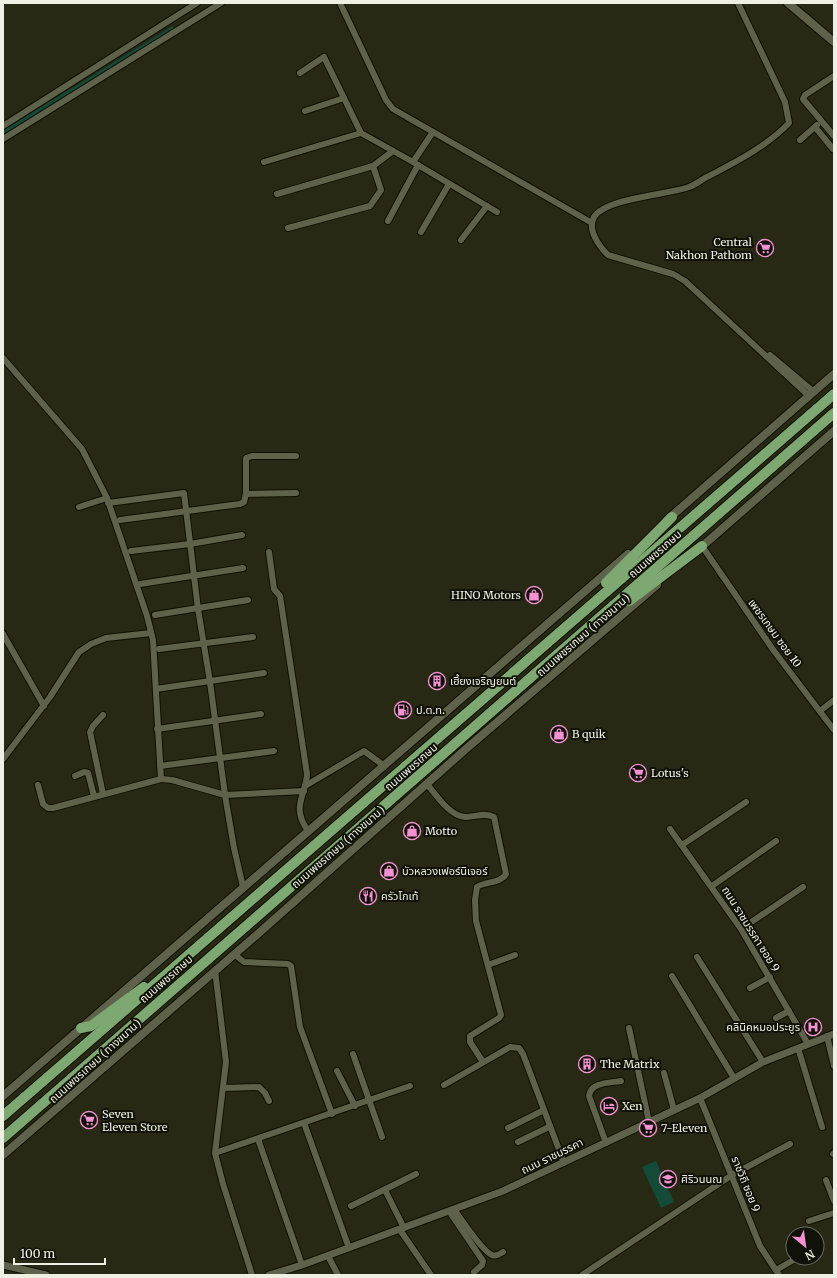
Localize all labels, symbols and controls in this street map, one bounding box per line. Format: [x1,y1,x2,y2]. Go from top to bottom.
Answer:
place label: Central Nakhon Pathom [666,235,753,262]
supermarket icon: Central Nakhon Pathom [755,238,775,258]
street label: ถนนเพชรเกษม [626,527,684,581]
shop icon: HINO Motors [524,585,544,605]
place label: HINO Motors [451,588,521,602]
street label: ถนนเพชรเกษม (ทางขนาน) [534,591,632,679]
street label: เพชรเกษม ซอย 10 [745,596,805,670]
building icon: เฮี้ยงเจริญยนต์ [427,671,447,691]
place label: เฮี้ยงเจริญยนต์ [450,673,516,688]
fuel station icon: ป.ต.ท. [393,700,413,720]
place label: ป.ต.ท. [416,703,445,717]
shop icon: B quik [549,724,569,744]
place label: B quik [572,727,606,741]
street label: ถนนเพชรเกษม [382,740,440,794]
supermarket icon: Lotus's [628,763,648,783]
place label: Lotus's [651,766,689,780]
street label: ถนนเพชรเกษม (ทางขนาน) [289,803,387,891]
shop icon: Motto [402,821,422,841]
place label: Motto [425,824,458,838]
shop icon: บัวหลวงเฟอร์นิเจอร์ [379,861,399,881]
place label: บัวหลวงเฟอร์นิเจอร์ [402,864,488,878]
street label: ถนน ราชมรรคา ซอย 9 [719,884,783,975]
restaurant icon: ครัวโกเท้ [358,886,378,906]
place label: ครัวโกเท้ [381,889,418,903]
street label: ถนนเพชรเกษม [137,952,195,1006]
street label: ถนนเพชรเกษม (ทางขนาน) [46,1016,144,1106]
hospital icon: คลินิคหมอประยูร [803,1017,823,1037]
place label: คลินิคหมอประยูร [726,1020,800,1034]
building icon: The Matrix [577,1054,597,1074]
place label: The Matrix [600,1057,660,1071]
hotel icon: Xen [599,1096,619,1116]
place label: Xen [622,1099,643,1113]
place label: Seven Eleven Store [102,1107,168,1134]
supermarket icon: Seven Eleven Store [79,1110,99,1130]
supermarket icon: 7-Eleven [638,1118,658,1138]
place label: 7-Eleven [661,1121,708,1135]
street label: ถนน ราชมรรคา [519,1135,585,1177]
street label: ราชวิถี ซอย 9 [729,1154,764,1214]
school or university icon: ศิริวนนณ [658,1169,678,1189]
place label: ศิริวนนณ [681,1172,722,1186]
north arrow [785,1226,825,1266]
scale bar [14,1240,105,1266]
text: 100 m [20,1246,55,1261]
text: N [802,1247,817,1263]

